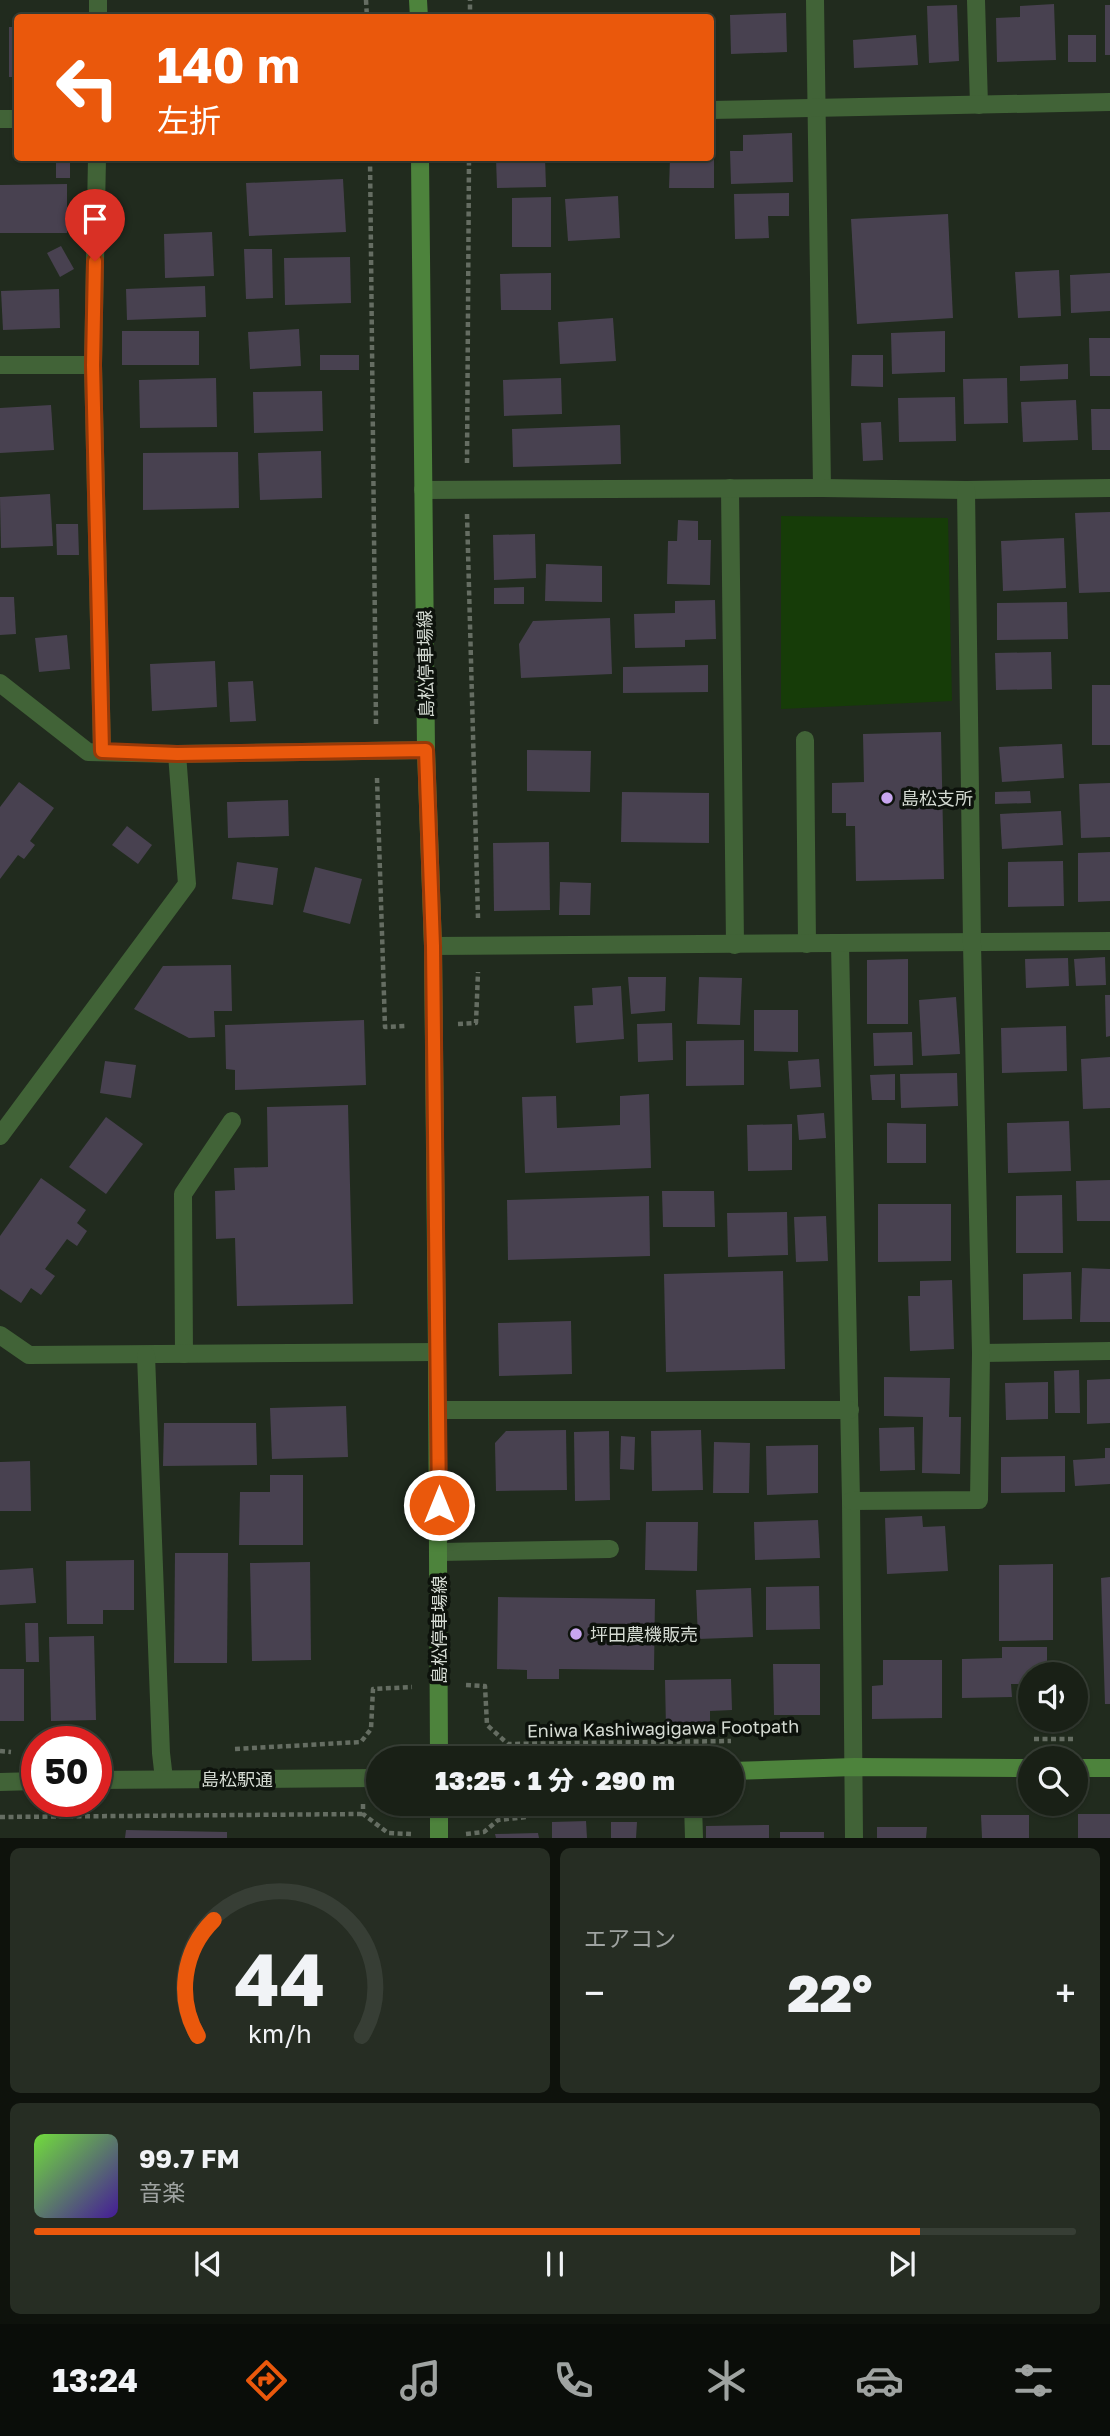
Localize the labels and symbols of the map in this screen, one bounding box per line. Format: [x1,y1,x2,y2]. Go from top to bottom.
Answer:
pin [65,189,125,261]
street label: 島松停車場線 [413,610,437,718]
place label: 島松支所 [901,787,973,809]
marker: 島松支所 [879,790,895,806]
position arrow [402,1468,476,1542]
street label: 島松停車場線 [428,1576,450,1684]
place label: 坪田農機販売 [590,1623,698,1645]
marker: 坪田農機販売 [568,1626,584,1642]
street label: Eniwa Kashiwagigawa Footpath [527,1715,799,1741]
speed limit sign: 50 [21,1726,112,1817]
street label: 島松駅通 [201,1768,273,1790]

